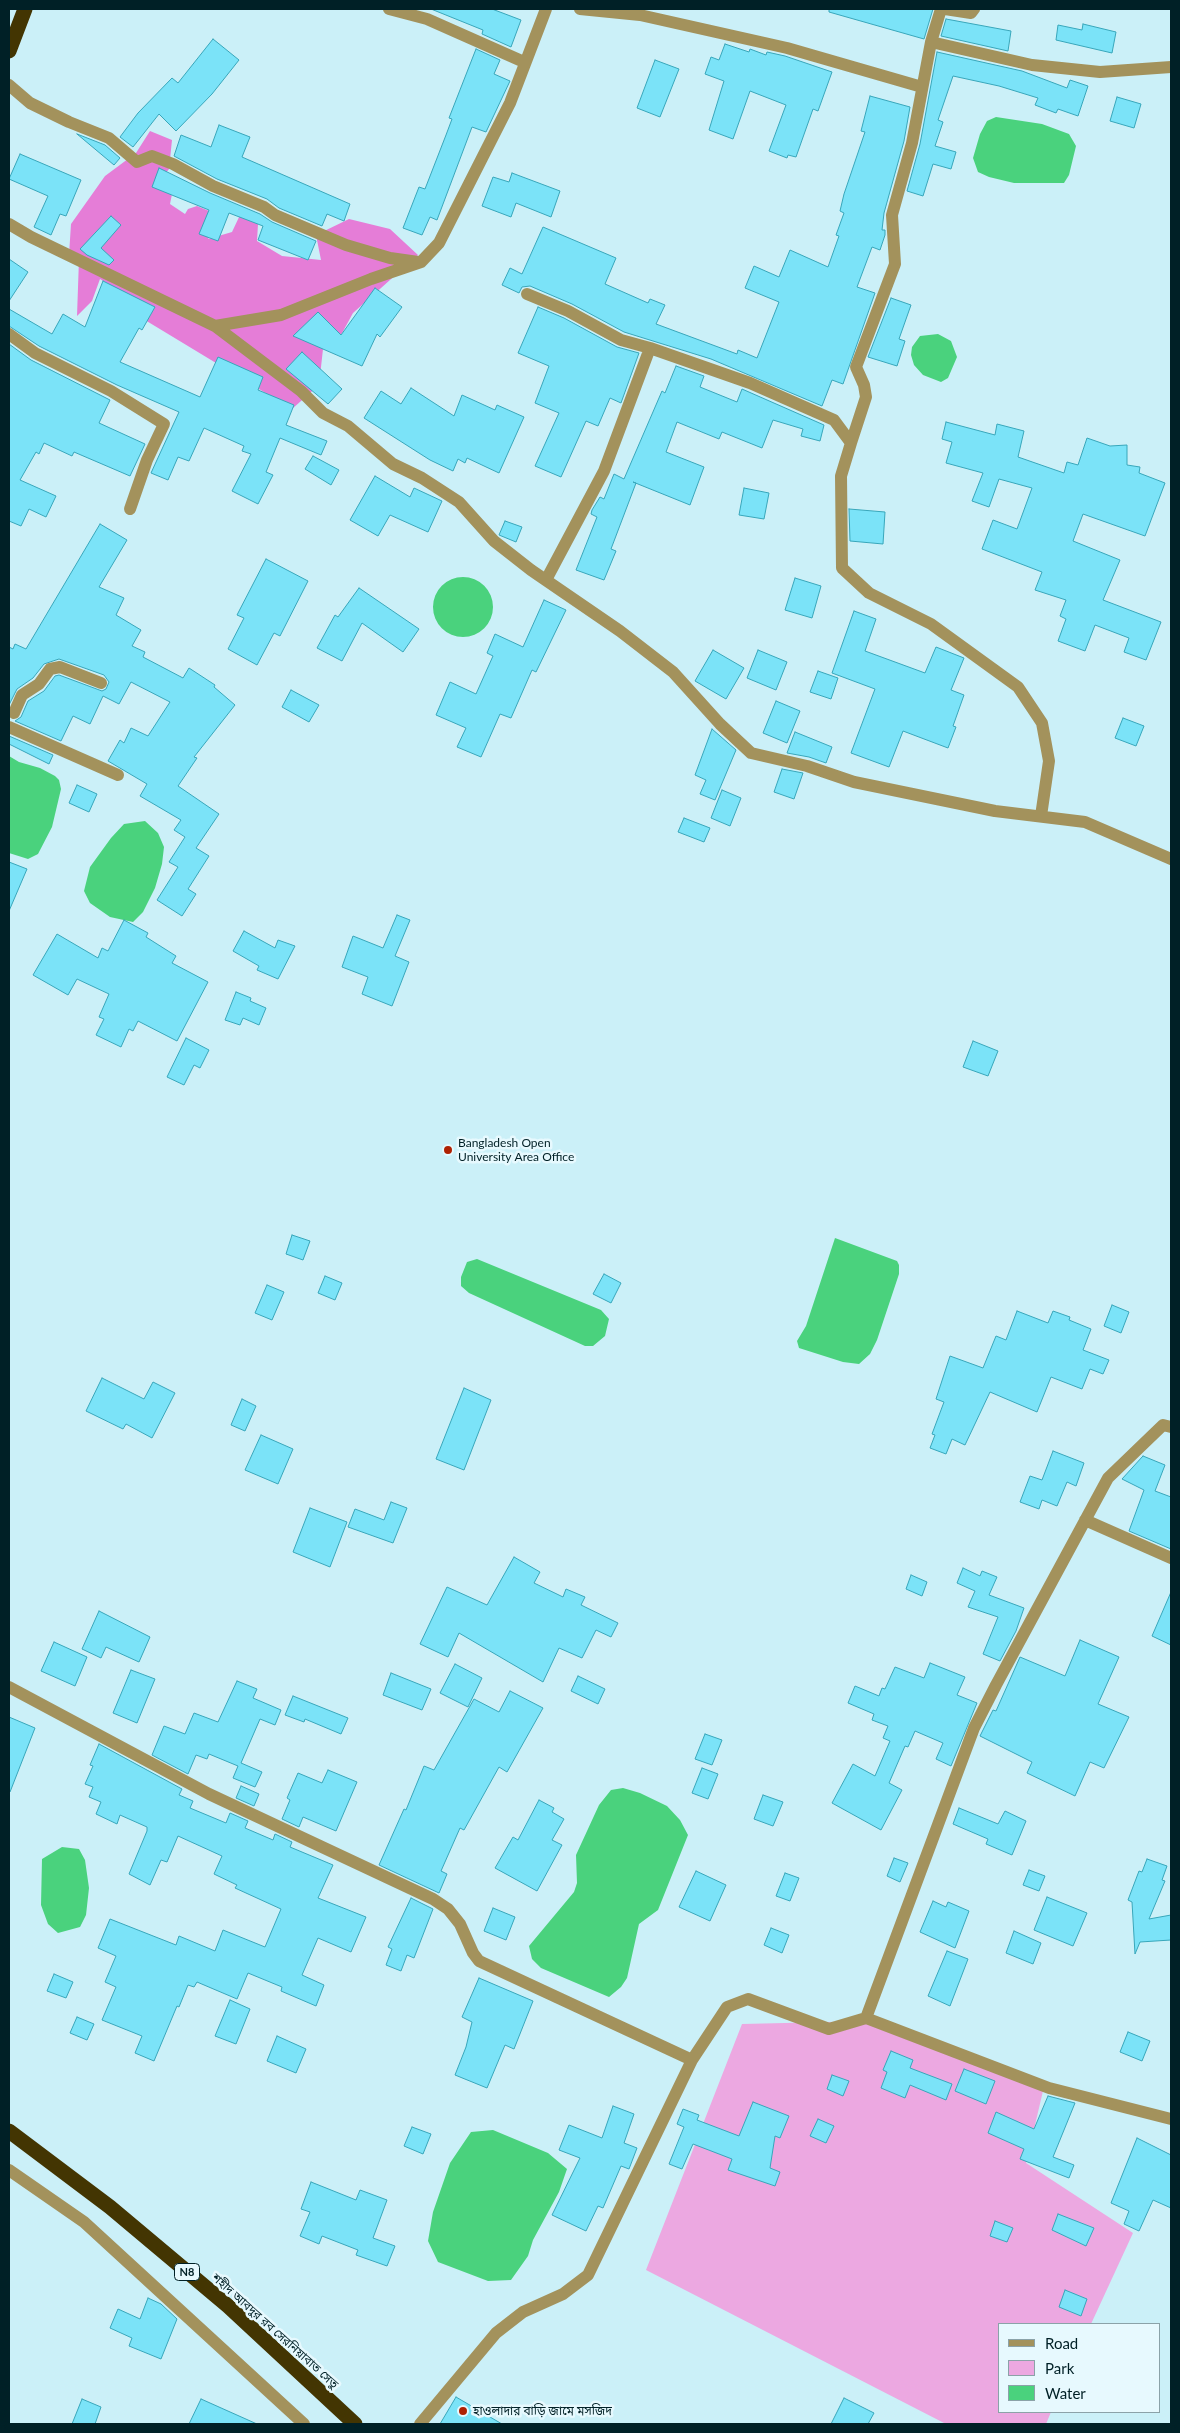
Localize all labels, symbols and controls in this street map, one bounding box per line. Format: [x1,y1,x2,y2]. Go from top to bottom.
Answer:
place label: Bangladesh Open University Area Office [458,1136,574,1164]
marker: Bangladesh Open University Area Office [442,1144,454,1156]
road number: N8 [174,2264,200,2280]
street label: শহীদ আবদুর রব সেরনিয়াবাত সেতু [209,2270,341,2392]
legend [998,2323,1160,2413]
text: Road [1045,2334,1078,2352]
text: Park [1045,2359,1074,2377]
text: Water [1045,2384,1086,2402]
place label: হাওলাদার বাড়ি জামে মসজিদ [473,2404,612,2418]
marker: হাওলাদার বাড়ি জামে মসজিদ [457,2405,469,2417]

